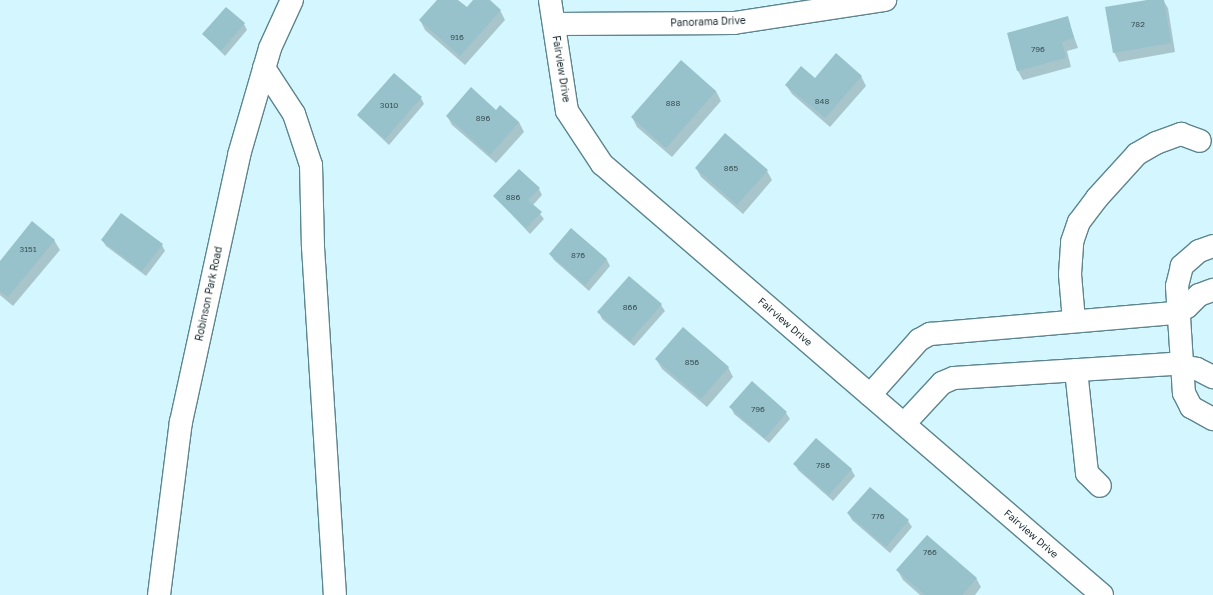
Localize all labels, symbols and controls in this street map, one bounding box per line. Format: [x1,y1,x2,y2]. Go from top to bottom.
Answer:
street label: Panorama Drive [670,15,746,29]
house number: 782 [1131,20,1145,30]
house number: 916 [450,33,464,43]
street label: Fairview Drive [550,35,572,103]
house number: 796 [1031,45,1045,55]
house number: 848 [815,97,829,107]
house number: 888 [666,99,680,109]
house number: 3010 [380,101,398,111]
house number: 896 [476,114,490,124]
house number: 865 [724,164,738,174]
house number: 886 [506,193,520,203]
house number: 3151 [19,245,37,255]
street label: Robinson Park Road [193,246,225,342]
house number: 876 [571,251,585,261]
street label: Fairview Drive [756,295,814,349]
house number: 866 [623,303,637,313]
house number: 856 [685,358,699,368]
house number: 796 [751,405,765,415]
house number: 786 [816,461,830,471]
street label: Fairview Drive [1002,507,1060,561]
house number: 776 [871,512,885,522]
house number: 766 [923,548,937,558]

